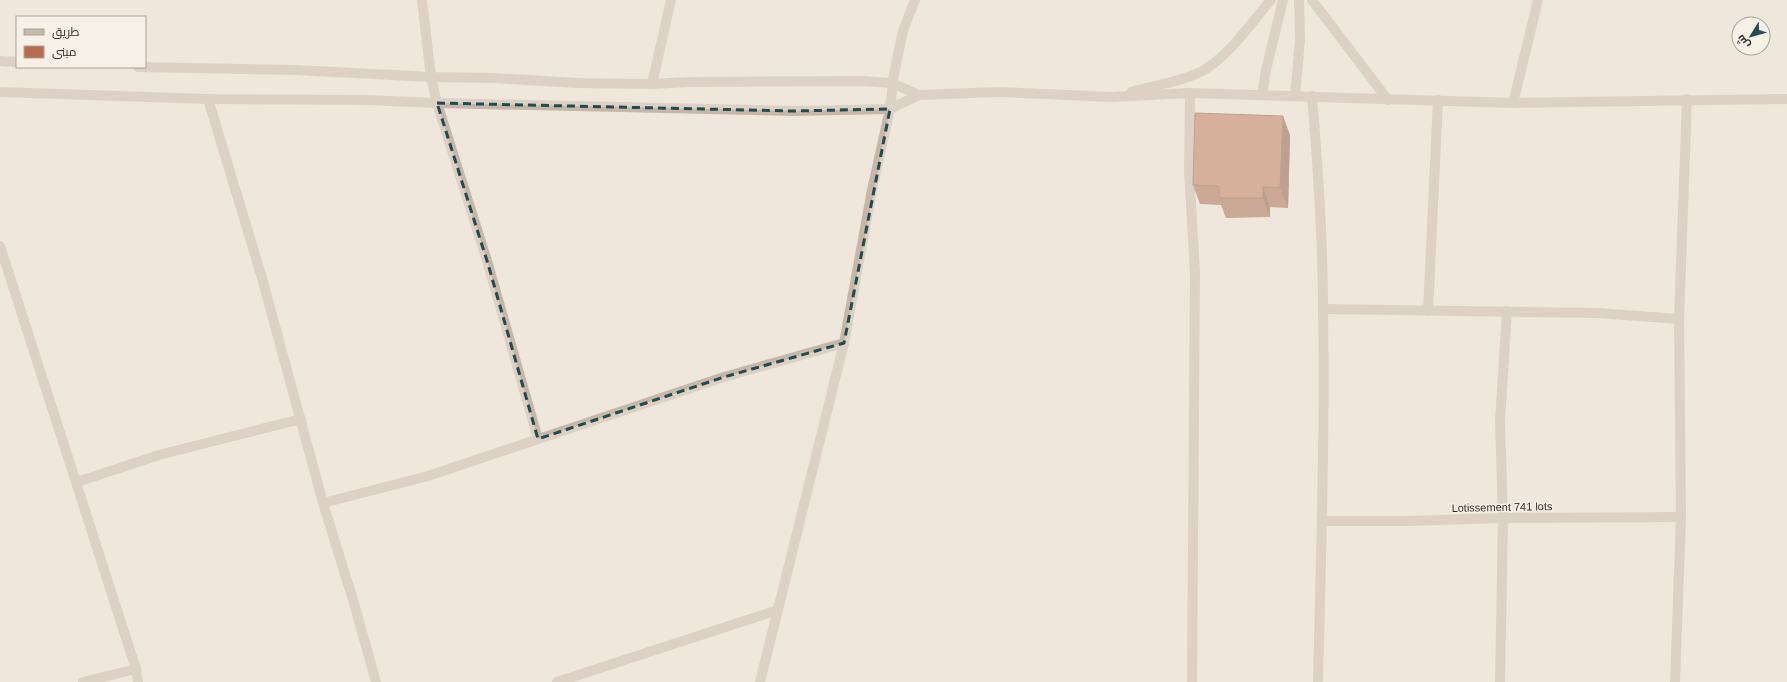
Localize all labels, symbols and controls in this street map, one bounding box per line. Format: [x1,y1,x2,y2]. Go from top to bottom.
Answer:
legend [16,16,146,68]
north arrow [1731,16,1771,56]
text: طريق [52,25,80,39]
text: ش [1734,32,1753,51]
text: مبنى [52,45,77,59]
street label: Lotissement 741 lots [1451,500,1553,514]

